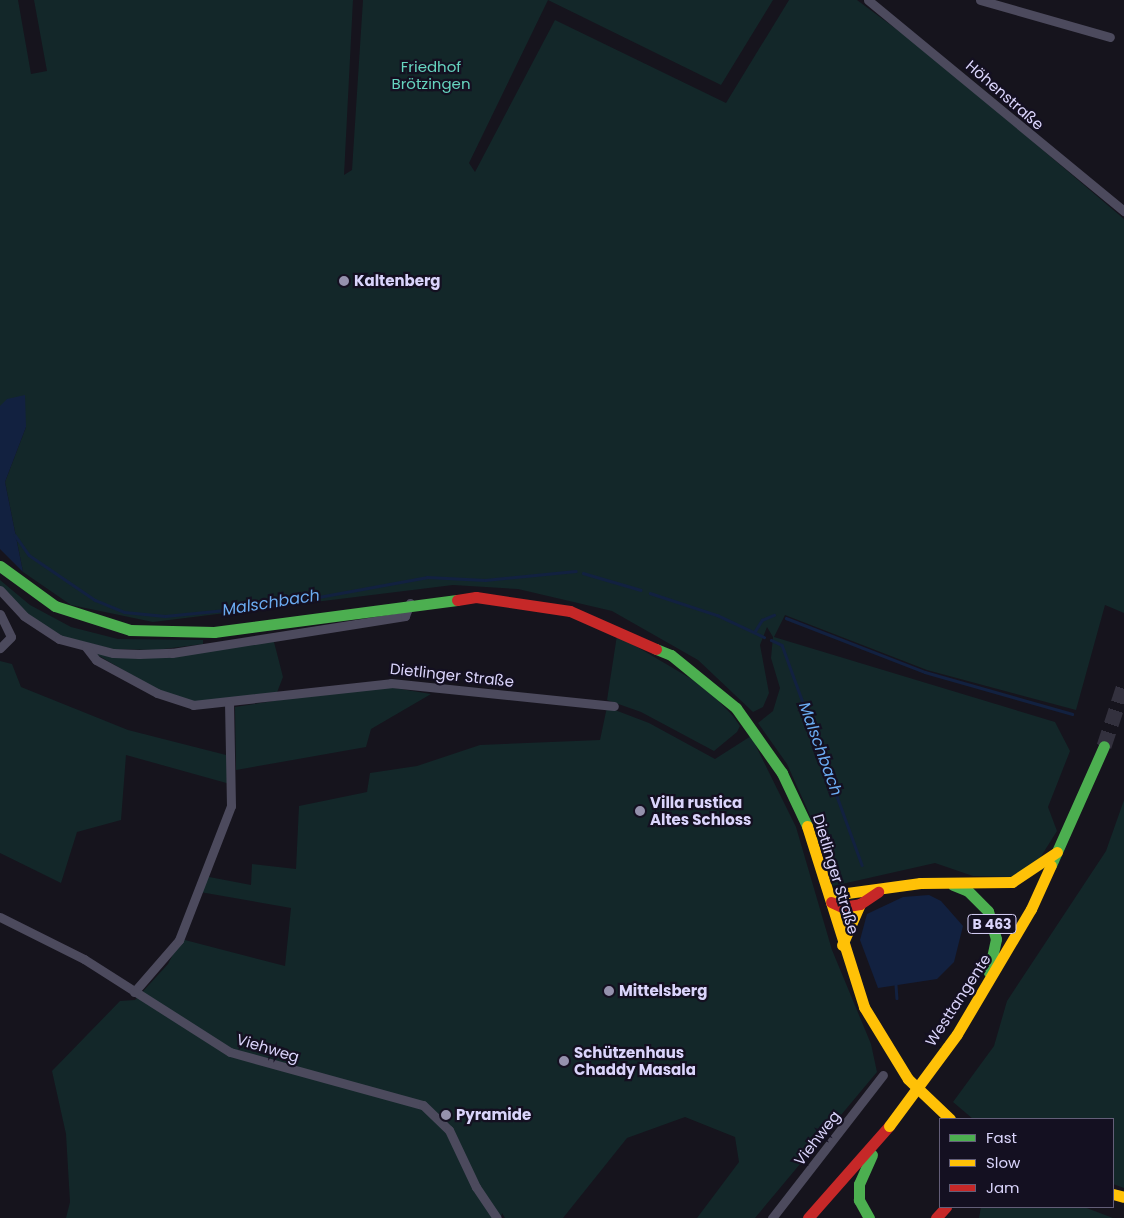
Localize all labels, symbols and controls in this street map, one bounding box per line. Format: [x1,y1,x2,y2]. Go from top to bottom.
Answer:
street label: Höhenstraße [962,56,1048,134]
park label: Friedhof Brötzingen [391,57,471,92]
place label: Kaltenberg [354,272,441,290]
marker: Kaltenberg [338,275,350,287]
water label: Malschbach [221,586,321,620]
street label: Dietlinger Straße [389,660,515,690]
water label: Malschbach [794,699,846,799]
place label: Villa rustica Altes Schloss [650,793,751,828]
marker: Villa rustica Altes Schloss [634,805,646,817]
street label: Dietlinger Straße [809,812,863,936]
road number: B 463 [967,912,1017,936]
street label: Westtangente [922,951,994,1049]
place label: Mittelsberg [619,982,707,1000]
marker: Mittelsberg [603,985,615,997]
street label: Viehweg [235,1030,301,1066]
place label: Schützenhaus Chaddy Masala [574,1043,696,1078]
marker: Schützenhaus Chaddy Masala [558,1055,570,1067]
place label: Pyramide [456,1106,531,1124]
street label: Viehweg [790,1107,844,1169]
marker: Pyramide [440,1109,452,1121]
legend [939,1118,1114,1208]
text: Fast [986,1127,1017,1148]
text: Slow [986,1152,1020,1173]
text: Jam [986,1177,1020,1198]

